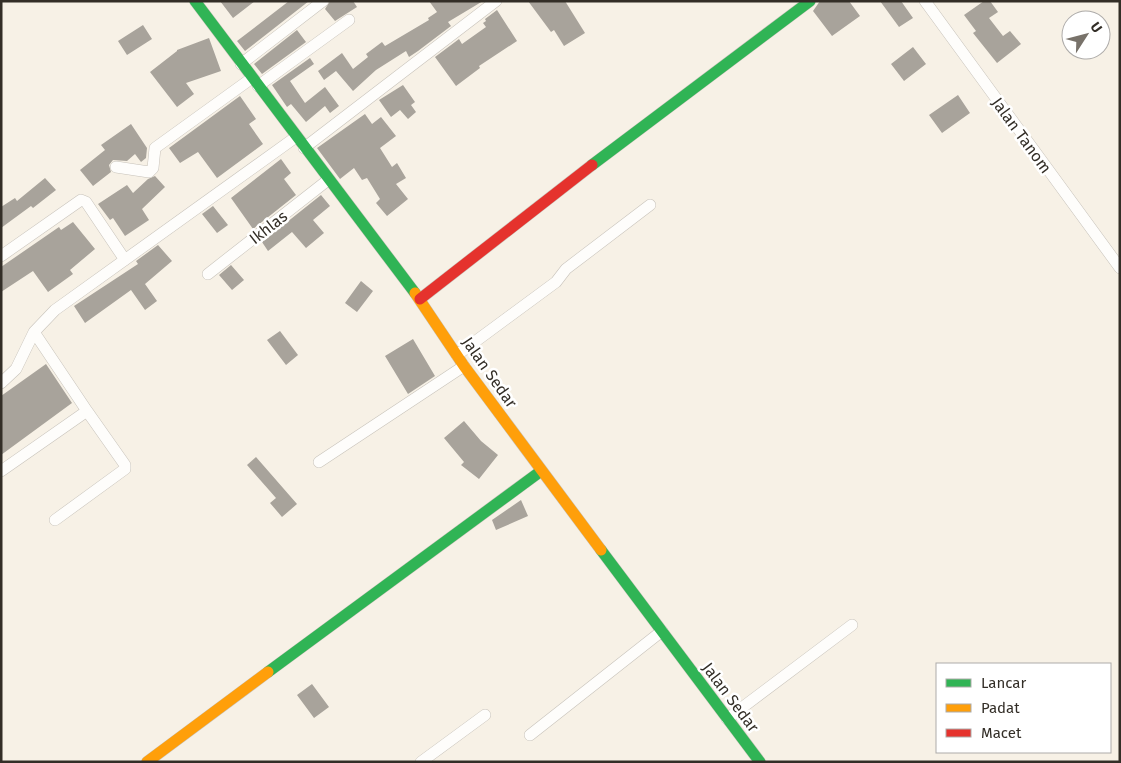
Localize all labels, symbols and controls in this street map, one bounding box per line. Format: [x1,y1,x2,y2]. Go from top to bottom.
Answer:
north arrow [1061,10,1111,60]
text: U [1087,19,1106,36]
street label: Jalan Tanom [988,94,1055,177]
street label: Ikhlas [246,207,291,248]
street label: Jalan Sedar [458,333,521,412]
street label: Jalan Sedar [698,659,763,737]
legend [936,663,1111,753]
text: Lancar [981,674,1026,692]
text: Padat [981,699,1020,717]
text: Macet [981,724,1022,742]

